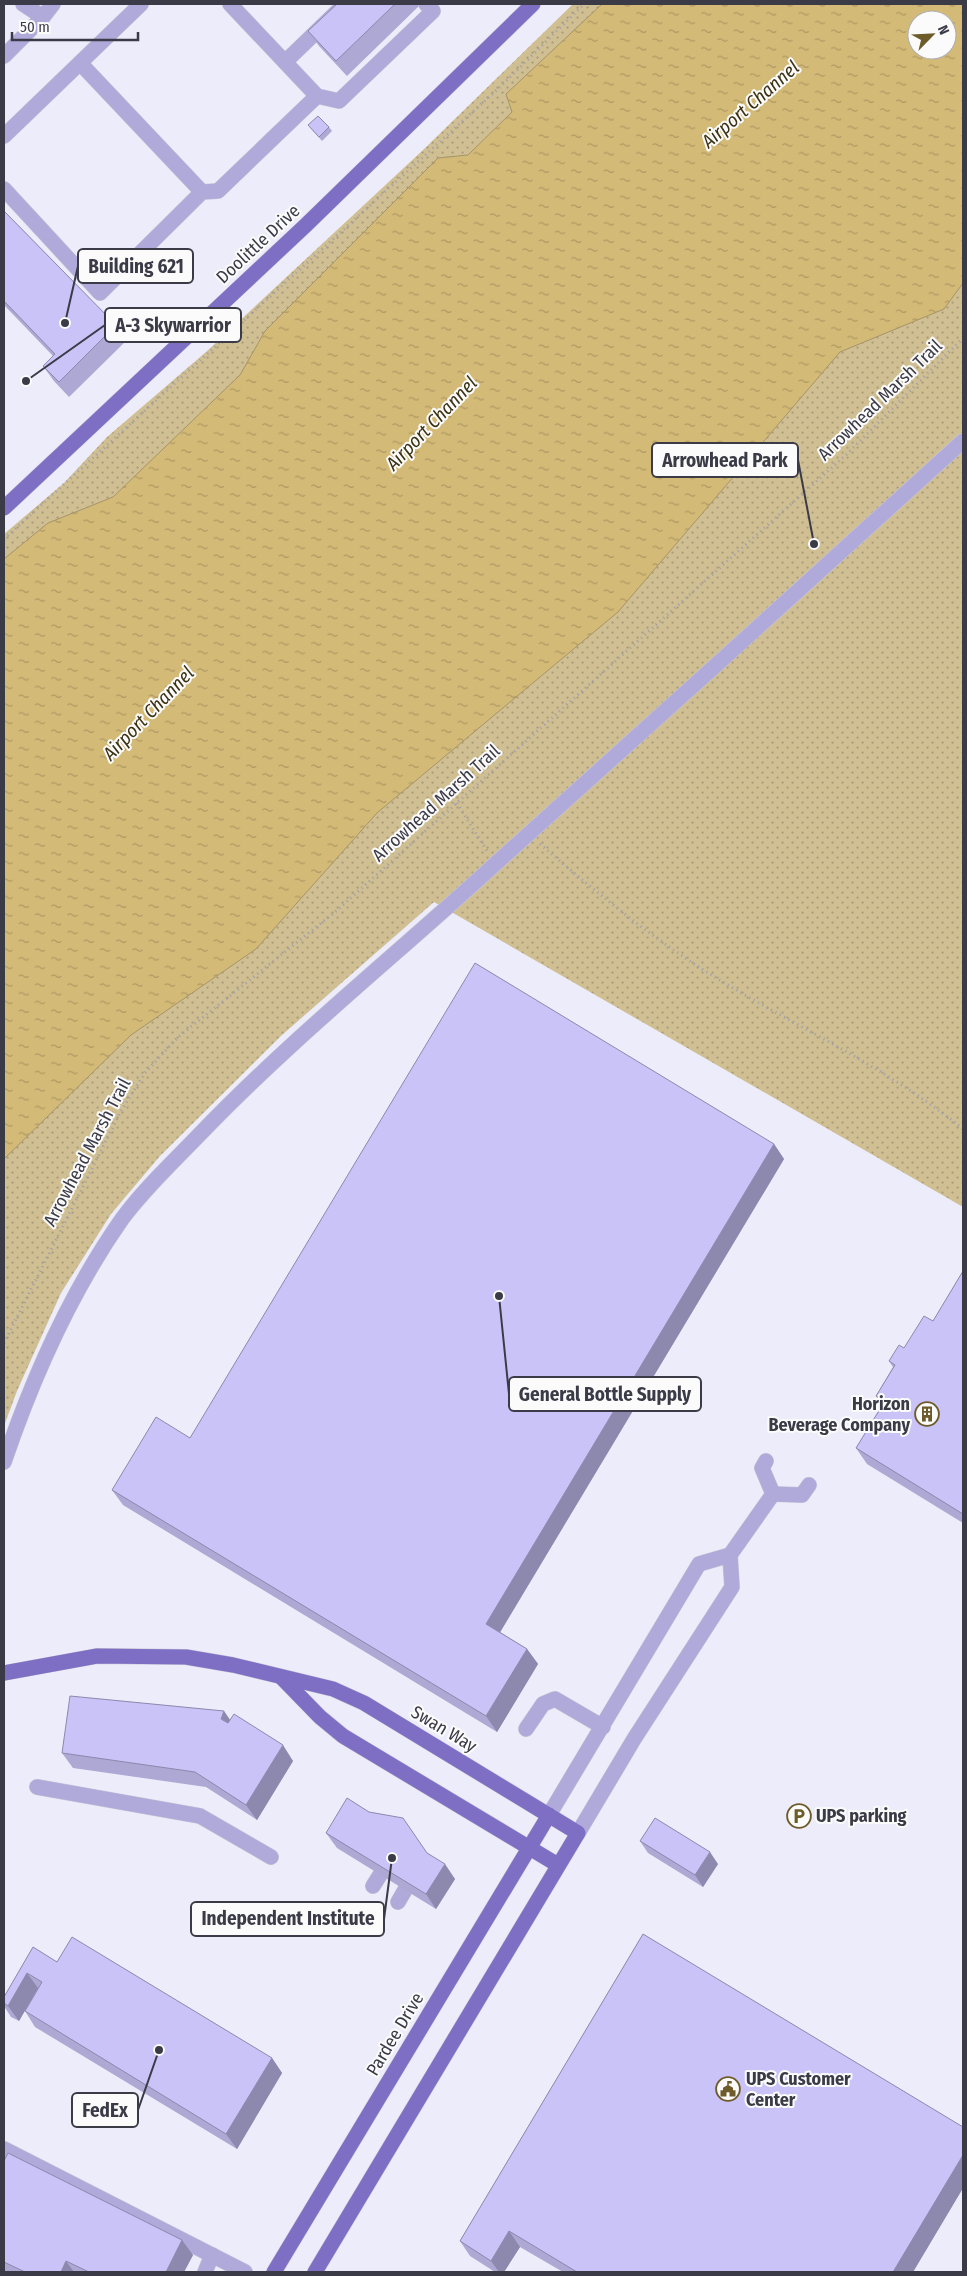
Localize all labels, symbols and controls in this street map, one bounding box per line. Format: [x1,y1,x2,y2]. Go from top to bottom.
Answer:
scale bar [12,10,139,42]
north arrow [907,10,957,60]
text: 50 m [20,18,50,36]
text: N [934,23,953,37]
water label: Airport Channel [696,56,804,154]
street label: Doolittle Drive [212,200,304,288]
callout: Building 621 [78,249,193,283]
text: Building 621 [88,255,184,278]
callout: A-3 Skywarrior [105,308,241,342]
text: A-3 Skywarrior [114,314,232,337]
street label: Arrowhead Marsh Trail [813,335,947,465]
water label: Airport Channel [380,372,482,476]
callout: Arrowhead Park [652,443,798,477]
text: Arrowhead Park [661,449,788,472]
water label: Airport Channel [97,662,199,766]
street label: Arrowhead Marsh Trail [368,740,505,866]
street label: Arrowhead Marsh Trail [39,1074,135,1230]
callout: General Bottle Supply [509,1377,701,1411]
text: General Bottle Supply [519,1383,692,1406]
place label: Horizon Beverage Company [768,1393,910,1436]
building icon: Horizon Beverage Company [914,1401,940,1427]
street label: Swan Way [407,1701,481,1757]
parking icon: UPS parking [786,1803,812,1829]
place label: UPS parking [816,1805,907,1827]
callout: Independent Institute [191,1902,384,1936]
text: Independent Institute [201,1907,375,1930]
street label: Pardee Drive [362,1988,428,2079]
place label: UPS Customer Center [746,2068,851,2111]
public building icon: UPS Customer Center [715,2076,741,2102]
callout: FedEx [72,2093,138,2127]
text: FedEx [82,2099,129,2122]

